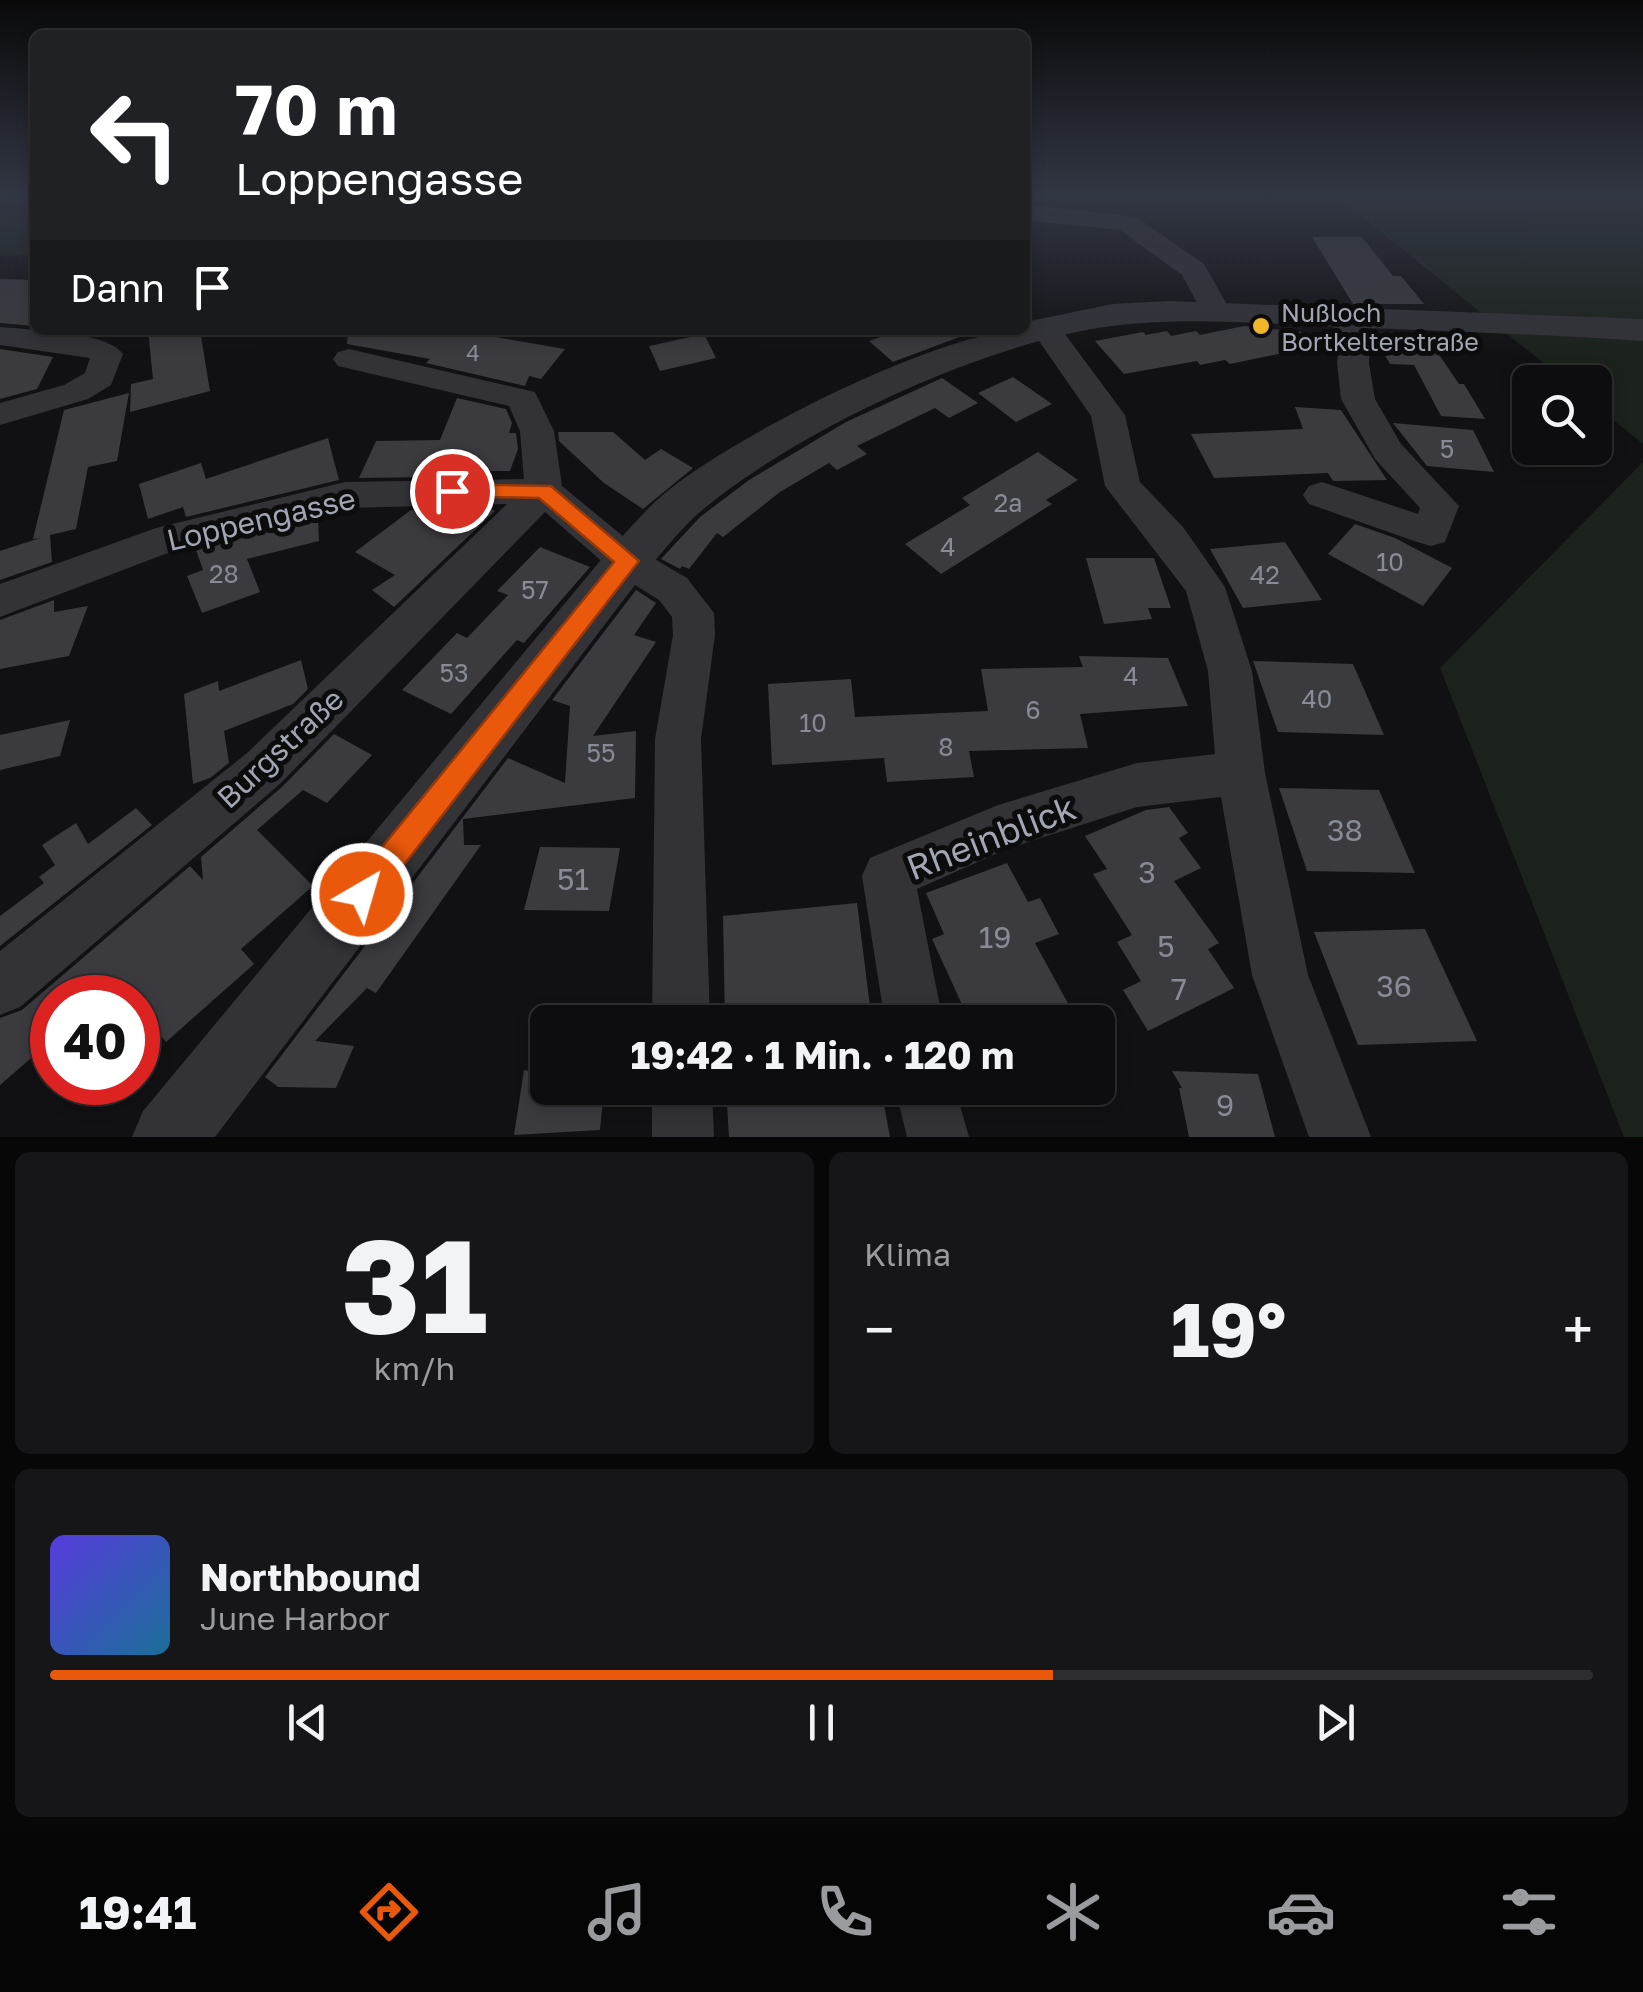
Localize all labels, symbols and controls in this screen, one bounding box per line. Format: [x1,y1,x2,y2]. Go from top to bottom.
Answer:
text: 70 m [235,66,397,150]
icon: left [70,70,200,200]
text: Loppengasse [235,151,523,205]
icon: arrive [185,260,240,315]
text: Dann [70,265,165,310]
place label: Nußloch Bortkelterstraße [1281,297,1479,357]
marker: Nußloch Bortkelterstraße [1250,315,1272,337]
house number: 4 [466,339,480,366]
map controls [1512,365,1612,465]
button: search [1512,365,1612,465]
house number: 5 [1440,433,1454,464]
pin [410,449,495,534]
icon: arrive [425,464,480,519]
street label: Loppengasse [163,480,359,558]
house number: 2a [994,487,1022,518]
house number: 4 [940,531,956,562]
house number: 10 [1376,546,1404,577]
house number: 28 [209,558,239,589]
house number: 42 [1250,559,1280,590]
house number: 57 [521,574,549,605]
house number: 53 [439,657,469,688]
house number: 4 [1123,660,1139,691]
street label: Burgstraße [210,681,350,815]
house number: 40 [1302,683,1332,714]
house number: 6 [1025,694,1041,725]
house number: 10 [799,707,827,738]
house number: 8 [938,731,954,762]
house number: 55 [586,737,616,768]
street label: Rheinblick [901,786,1081,888]
house number: 38 [1327,812,1363,848]
position arrow [310,842,414,946]
house number: 3 [1138,854,1156,890]
house number: 51 [557,861,589,897]
house number: 19 [979,919,1011,955]
house number: 5 [1157,928,1175,964]
house number: 36 [1376,968,1412,1004]
house number: 7 [1171,971,1187,1007]
speed limit sign: 40 [30,975,160,1105]
text: 19:42 · 1 Min. · 120 m [631,1032,1014,1077]
house number: 9 [1216,1087,1234,1123]
text: 31 [341,1206,488,1362]
text: Klima [864,1235,951,1273]
text: 19° [1171,1283,1286,1374]
text: − [864,1296,894,1362]
text: + [1563,1296,1593,1362]
text: km/h [374,1349,455,1387]
text: Northbound [200,1554,421,1599]
text: June Harbor [200,1599,390,1637]
icon: previous [280,1695,335,1750]
icon: pause [794,1695,849,1750]
icon: next [1308,1695,1363,1750]
icon: directions [354,1877,424,1947]
icon: music [582,1877,652,1947]
icon: phone [810,1877,880,1947]
icon: climate [1038,1877,1108,1947]
icon: car [1266,1877,1336,1947]
icon: filters [1494,1877,1564,1947]
text: 19:41 [79,1885,196,1939]

